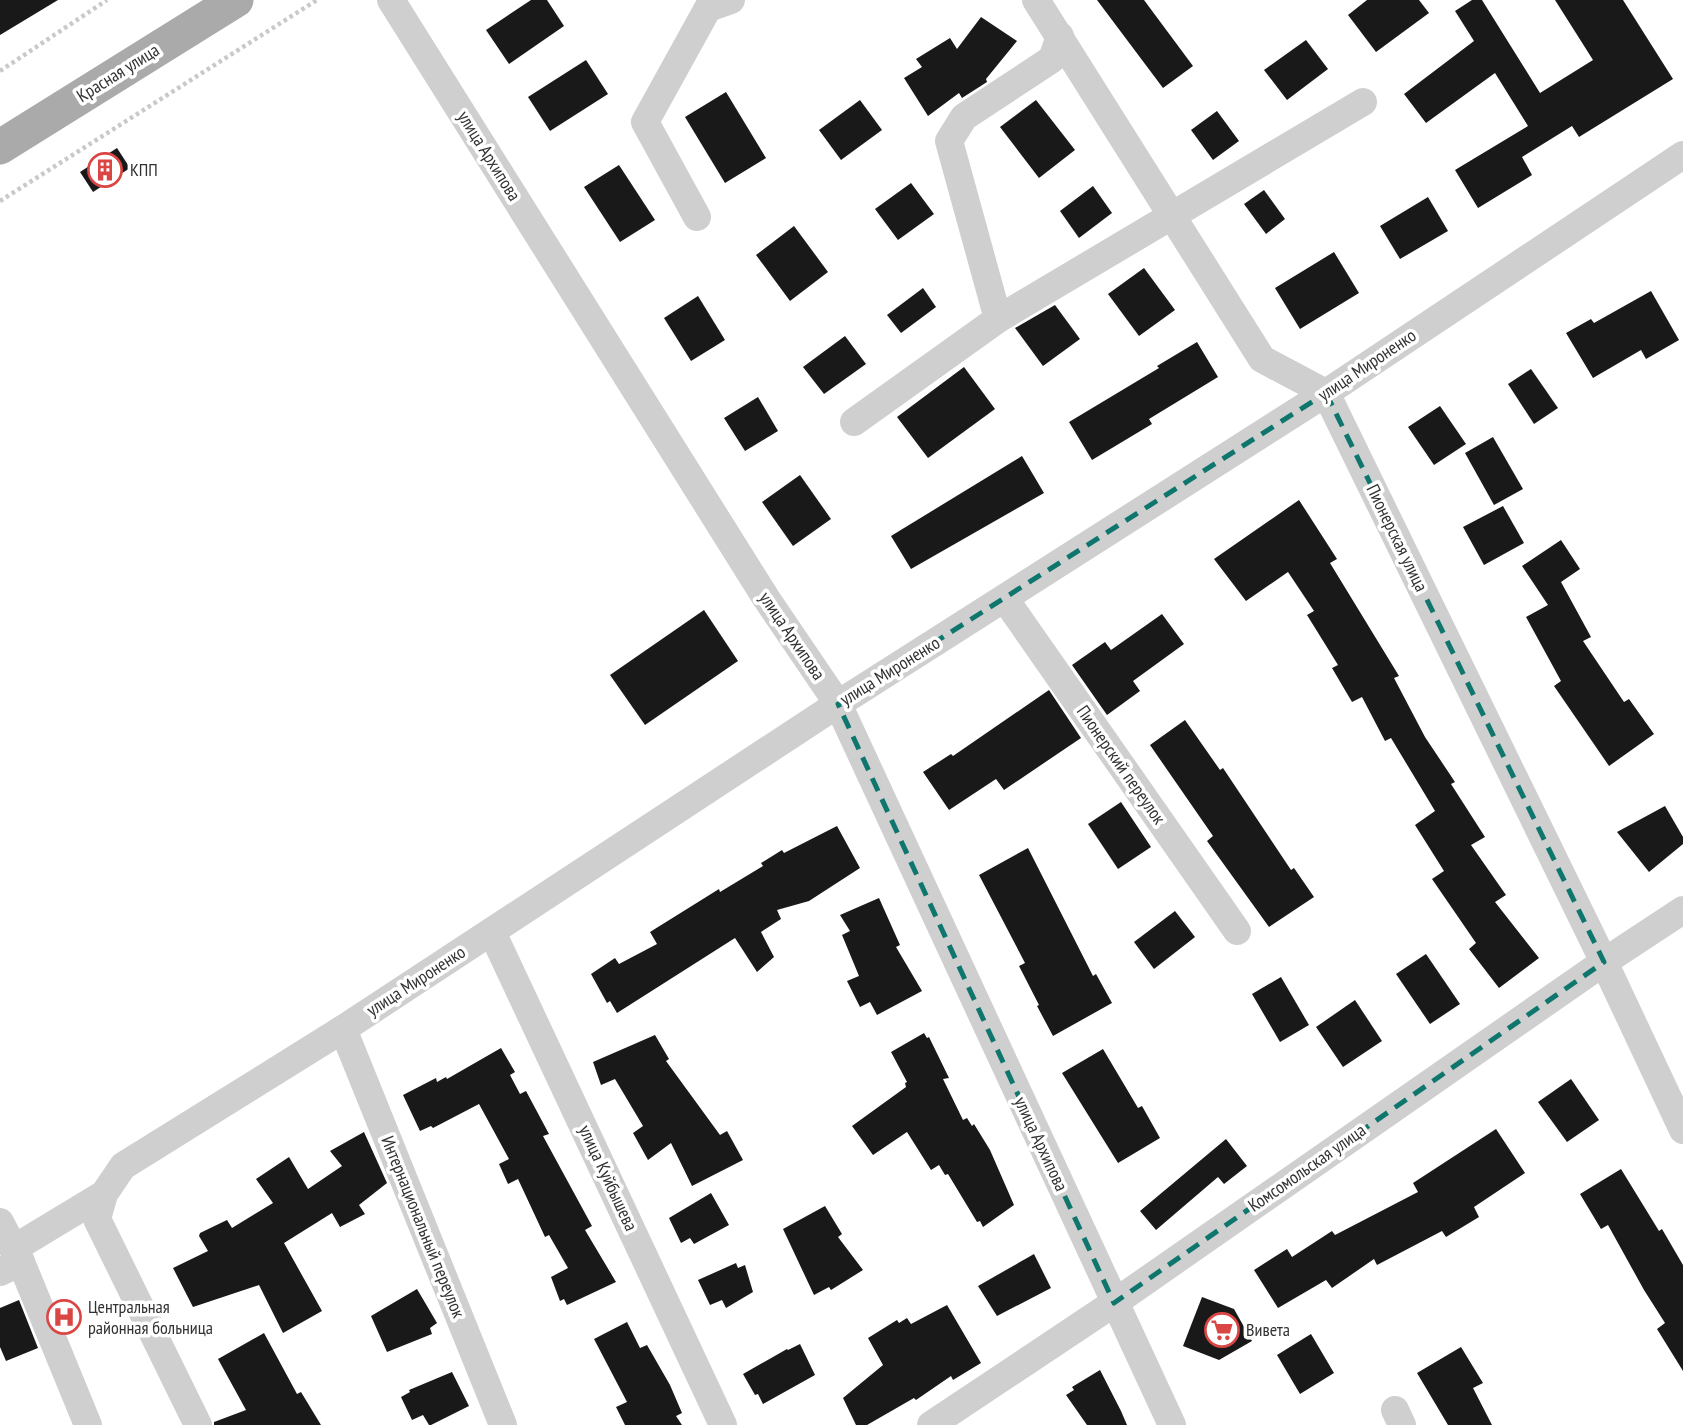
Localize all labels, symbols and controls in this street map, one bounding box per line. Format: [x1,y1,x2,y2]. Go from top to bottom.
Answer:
street label: Красная улица [72,38,163,107]
street label: улица Архипова [453,107,526,205]
building icon: КПП [86,151,124,189]
place label: КПП [130,158,158,181]
street label: улица Мироненко [1313,323,1420,406]
street label: Пионерская улица [1362,480,1433,595]
street label: улица Архипова [754,587,830,684]
street label: улица Мироненко [836,631,944,710]
street label: Пионерский переулок [1072,701,1171,829]
street label: улица Мироненко [362,940,470,1021]
street label: улица Архипова [1010,1093,1073,1195]
street label: Комсомольская улица [1243,1118,1370,1217]
street label: улица Куйбышева [574,1121,643,1234]
street label: Интернациональный переулок [376,1132,471,1321]
place label: Центральная районная больница [88,1295,213,1339]
hospital icon: Центральная районная больница [45,1298,83,1336]
supermarket icon: Вивета [1203,1311,1241,1349]
place label: Вивета [1246,1318,1290,1341]

